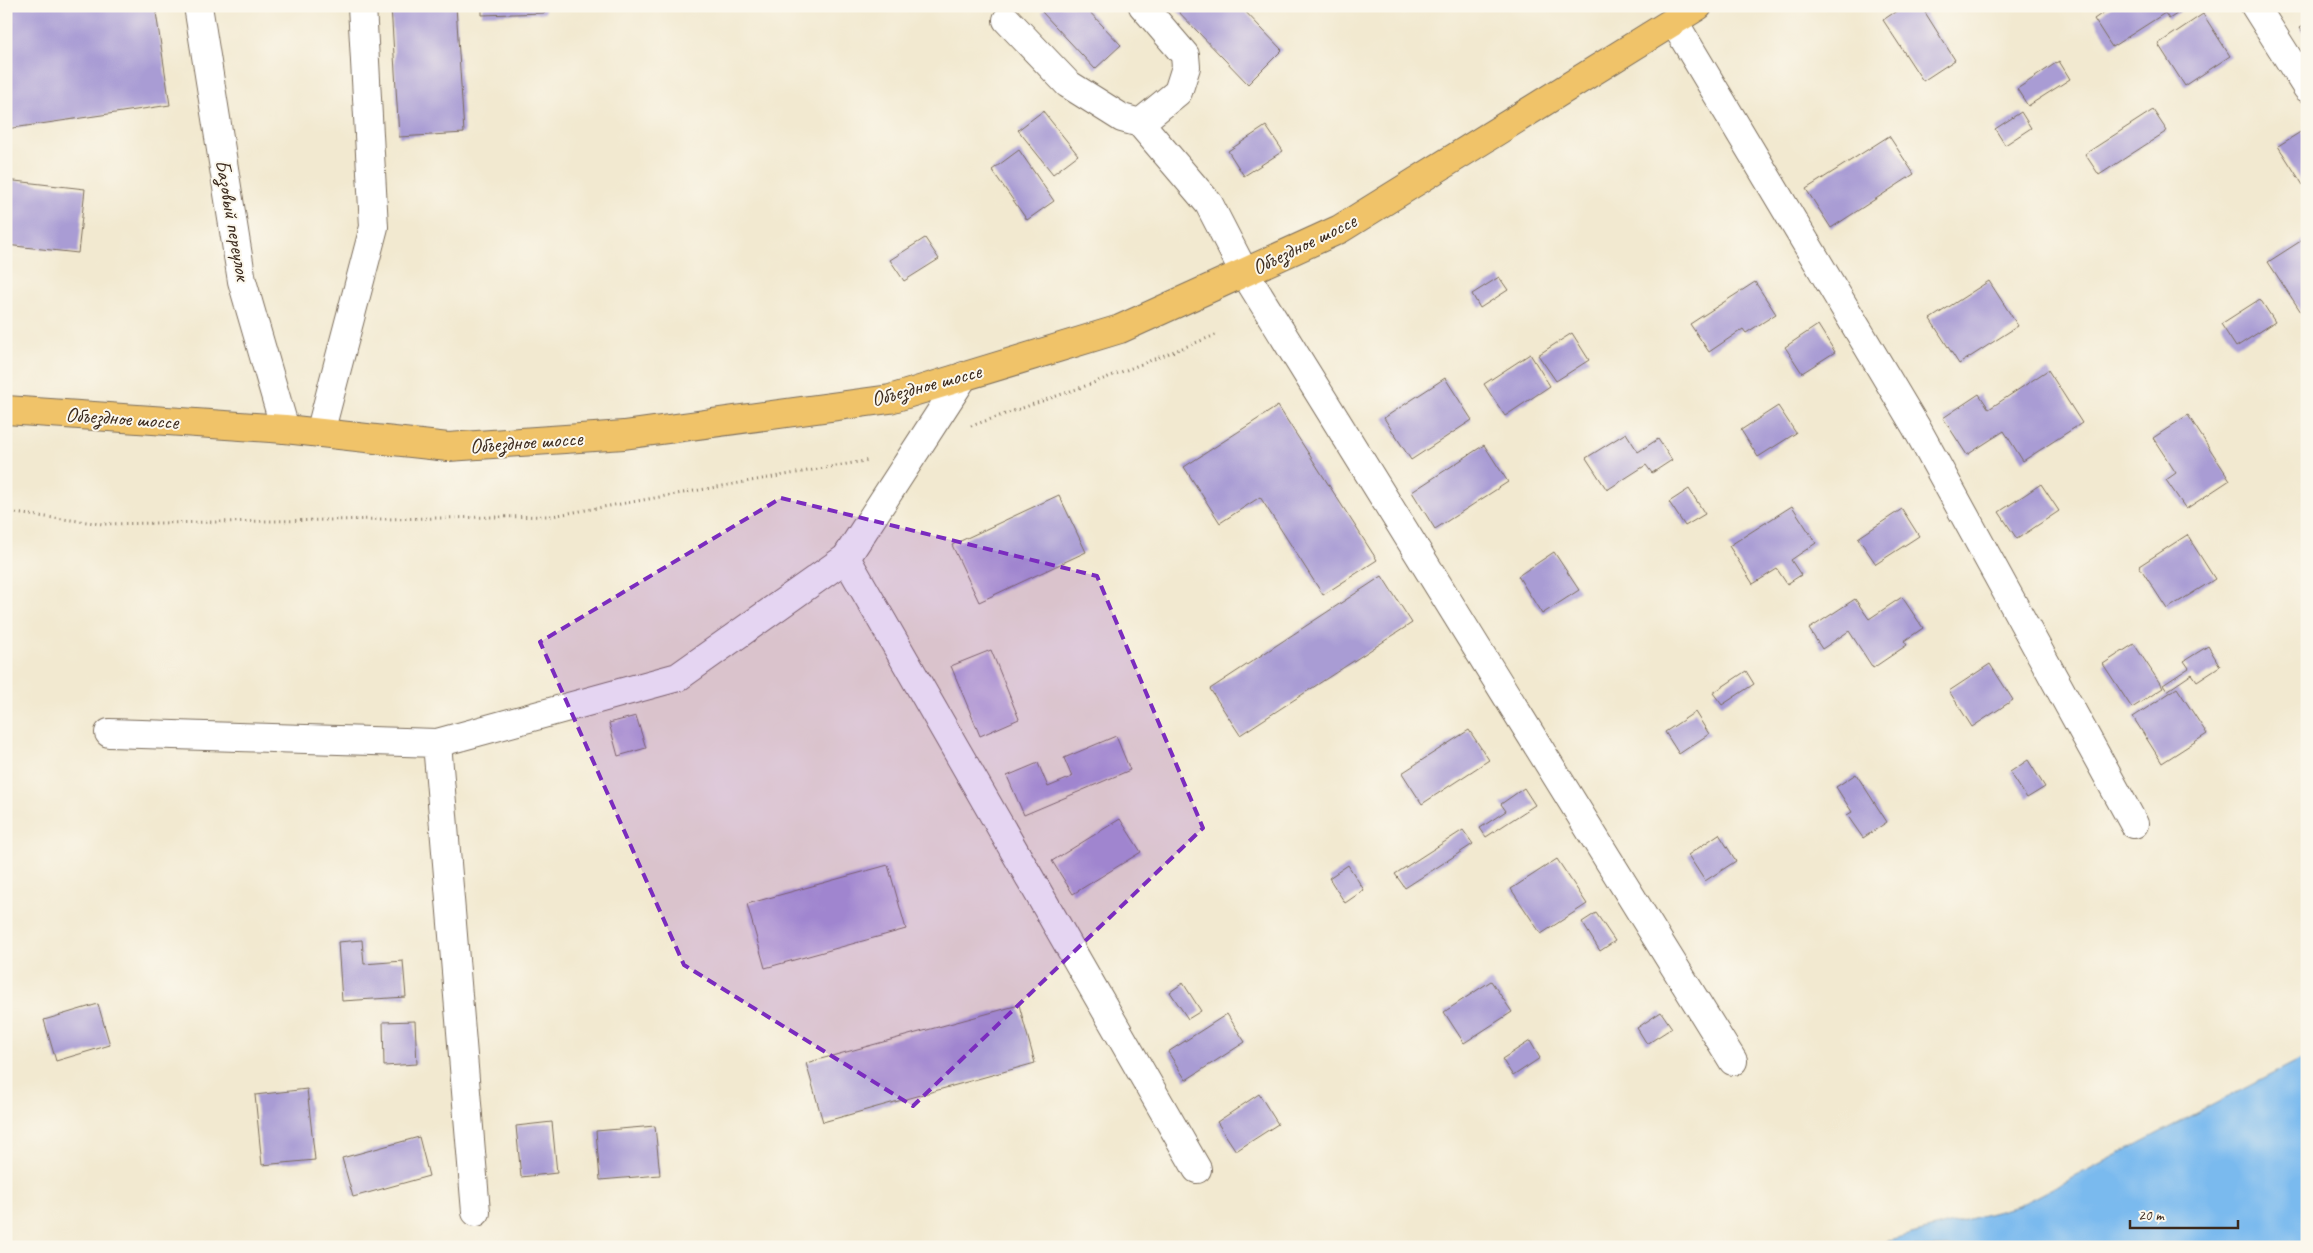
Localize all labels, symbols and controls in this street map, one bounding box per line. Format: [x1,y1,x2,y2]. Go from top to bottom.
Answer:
street label: Базовый переулок [209,158,257,285]
street label: Объездное шоссе [1248,207,1362,281]
street label: Объездное шоссе [868,358,985,413]
street label: Объездное шоссе [65,401,180,436]
street label: Объездное шоссе [469,425,584,460]
scale bar [2130,1198,2238,1230]
text: 20 m [2138,1206,2165,1225]

